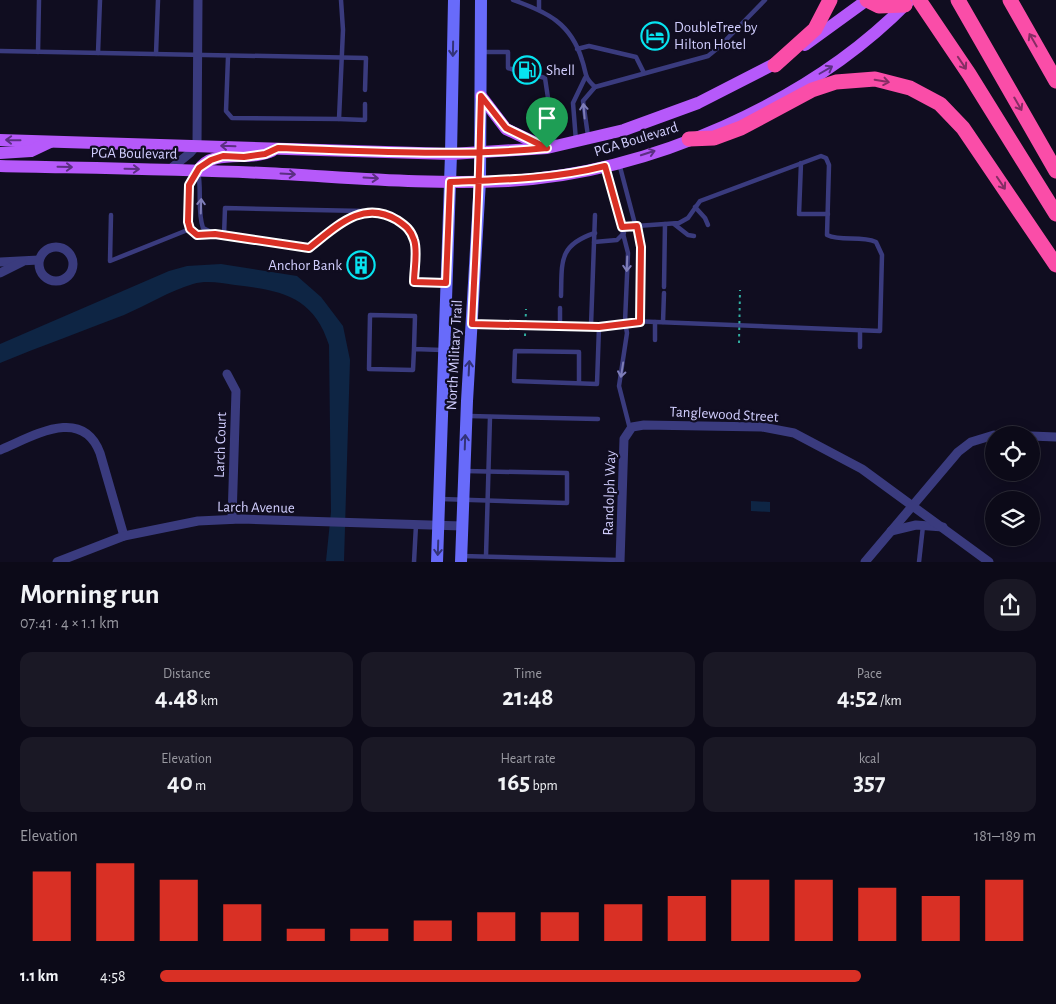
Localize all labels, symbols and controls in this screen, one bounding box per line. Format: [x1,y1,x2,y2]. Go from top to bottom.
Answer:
place label: DoubleTree by Hilton Hotel [674,20,758,52]
hotel icon: DoubleTree by Hilton Hotel [640,21,670,51]
one-way arrow [1027,34,1037,48]
one-way arrow [448,40,458,56]
fuel station icon: Shell [512,55,542,85]
one-way arrow [957,56,967,70]
place label: Shell [546,63,575,78]
one-way arrow [819,65,834,75]
one-way arrow [874,76,890,86]
one-way arrow [1013,96,1023,111]
pin [526,97,568,148]
icon: arrive [533,104,561,132]
one-way arrow [579,104,589,120]
street label: PGA Boulevard [592,120,680,159]
one-way arrow [5,135,22,145]
one-way arrow [220,141,236,151]
street label: PGA Boulevard [90,145,178,162]
one-way arrow [640,148,656,158]
one-way arrow [57,163,73,172]
one-way arrow [124,164,140,174]
one-way arrow [280,170,296,179]
one-way arrow [363,174,379,183]
one-way arrow [996,175,1006,189]
one-way arrow [196,199,205,215]
building icon: Anchor Bank [346,250,376,280]
one-way arrow [623,256,632,272]
place label: Anchor Bank [268,258,342,273]
street label: North Military Trail [444,299,465,411]
one-way arrow [464,360,473,376]
one-way arrow [616,362,626,378]
street label: Tanglewood Street [669,404,779,425]
street label: Larch Court [212,412,229,478]
map controls [985,426,1040,546]
button: locate [985,426,1040,481]
one-way arrow [461,435,470,451]
street label: Randolph Way [601,450,618,536]
button: layers [985,491,1040,546]
street label: Larch Avenue [217,499,295,516]
one-way arrow [433,539,443,555]
button: share [984,579,1036,631]
text: Morning run [20,581,160,609]
text: 07:41 · 4 × 1.1 km [20,615,119,631]
text: Distance [163,667,210,681]
text: Time [514,667,542,681]
text: Pace [857,667,882,681]
text: 4.48 [155,685,198,710]
text: 21:48 [502,685,554,710]
text: 4:52 [837,685,878,710]
text: km [198,694,218,708]
text: /km [878,694,902,708]
text: Elevation [161,752,212,766]
text: Heart rate [501,752,555,766]
text: kcal [859,752,880,766]
text: 40 [167,770,193,795]
text: 165 [498,770,530,795]
text: 357 [853,770,886,795]
text: m [193,779,206,793]
text: bpm [530,779,558,793]
text: Elevation [20,828,78,844]
text: 181–189 m [974,828,1036,844]
text: 1.1 km [20,968,58,984]
text: 4:58 [100,968,126,984]

